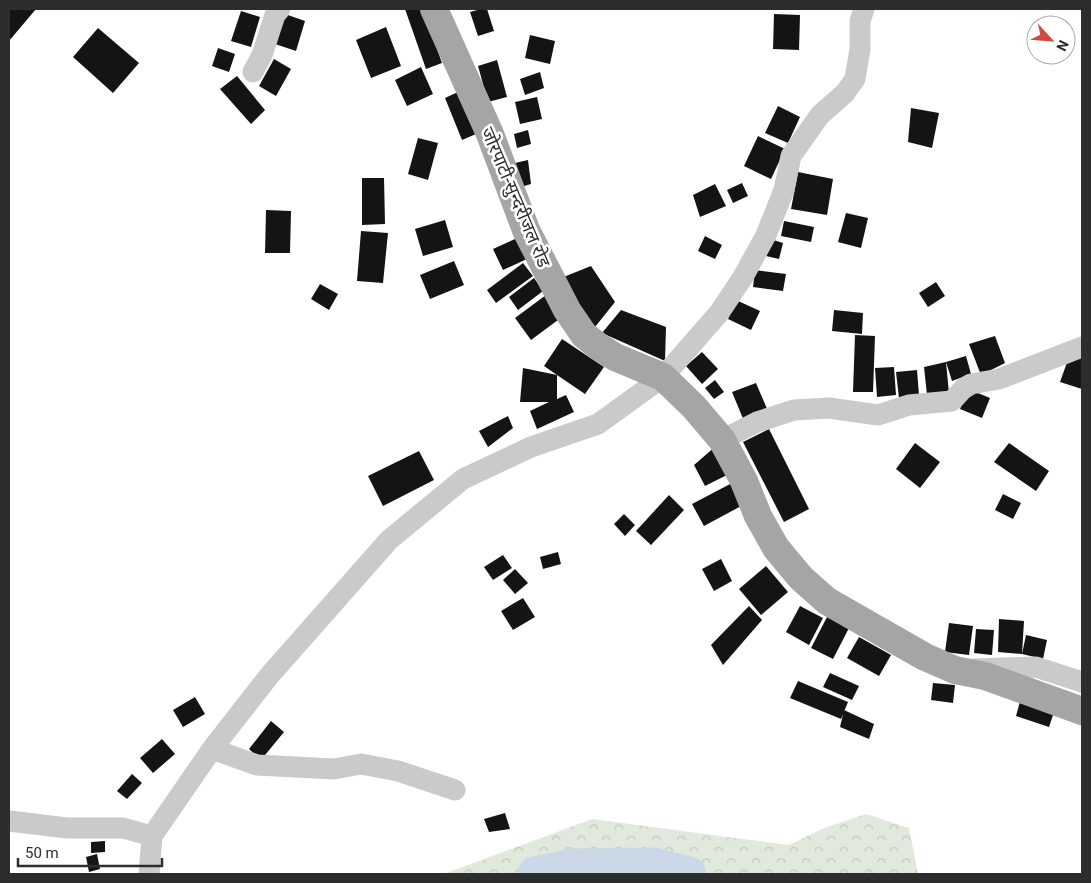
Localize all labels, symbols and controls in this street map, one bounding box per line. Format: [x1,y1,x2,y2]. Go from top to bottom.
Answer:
north arrow [1026,15,1076,65]
text: N [1053,38,1072,54]
street label: जोरपाटी-सुन्दरीजल रोड [475,124,555,271]
scale bar [18,836,161,868]
text: 50 m [25,844,59,862]

